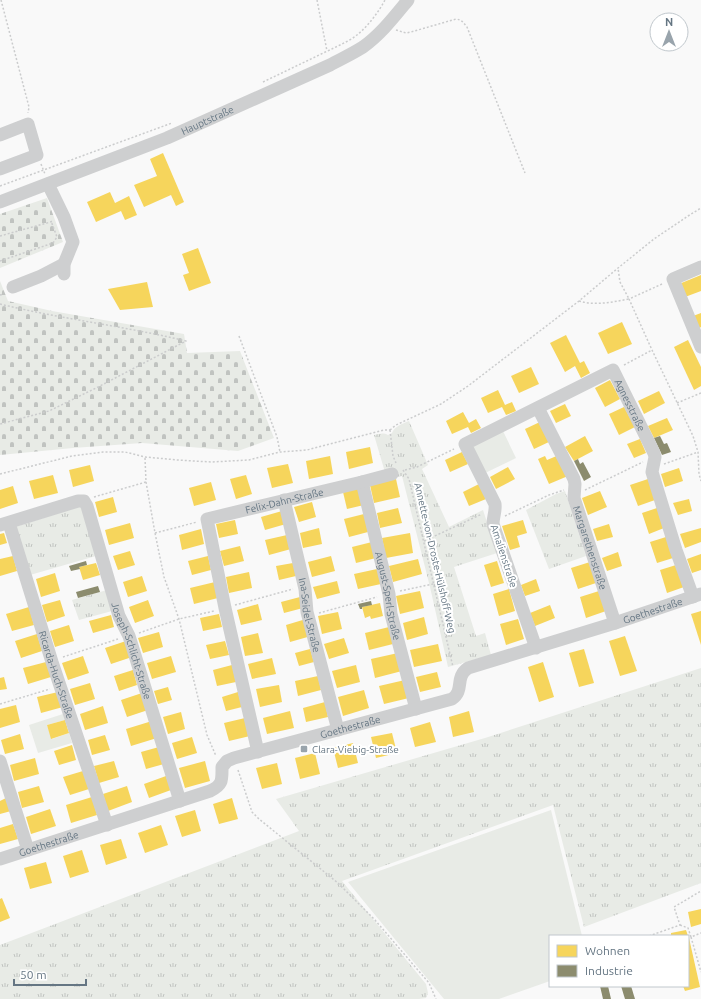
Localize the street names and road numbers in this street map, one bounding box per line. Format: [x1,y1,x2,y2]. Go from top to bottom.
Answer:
street label: Hauptstraße [179,103,235,136]
street label: Agnesstraße [613,377,648,433]
street label: Annette-von-Droste-Hülshoff-Weg [412,482,458,634]
street label: Felix-Dahn-Straße [244,486,324,515]
street label: Margarethenstraße [571,504,609,591]
street label: Amalienstraße [489,523,519,589]
street label: August-Sperl-Straße [374,551,403,641]
street label: Ina-Seidel-Straße [297,577,323,654]
street label: Goethestraße [621,595,684,625]
street label: Joseph-Schlicht-Straße [110,601,154,701]
street label: Ricarda-Huch-Straße [37,629,76,720]
street label: Goethestraße [319,713,382,740]
street label: Goethestraße [17,829,80,858]

